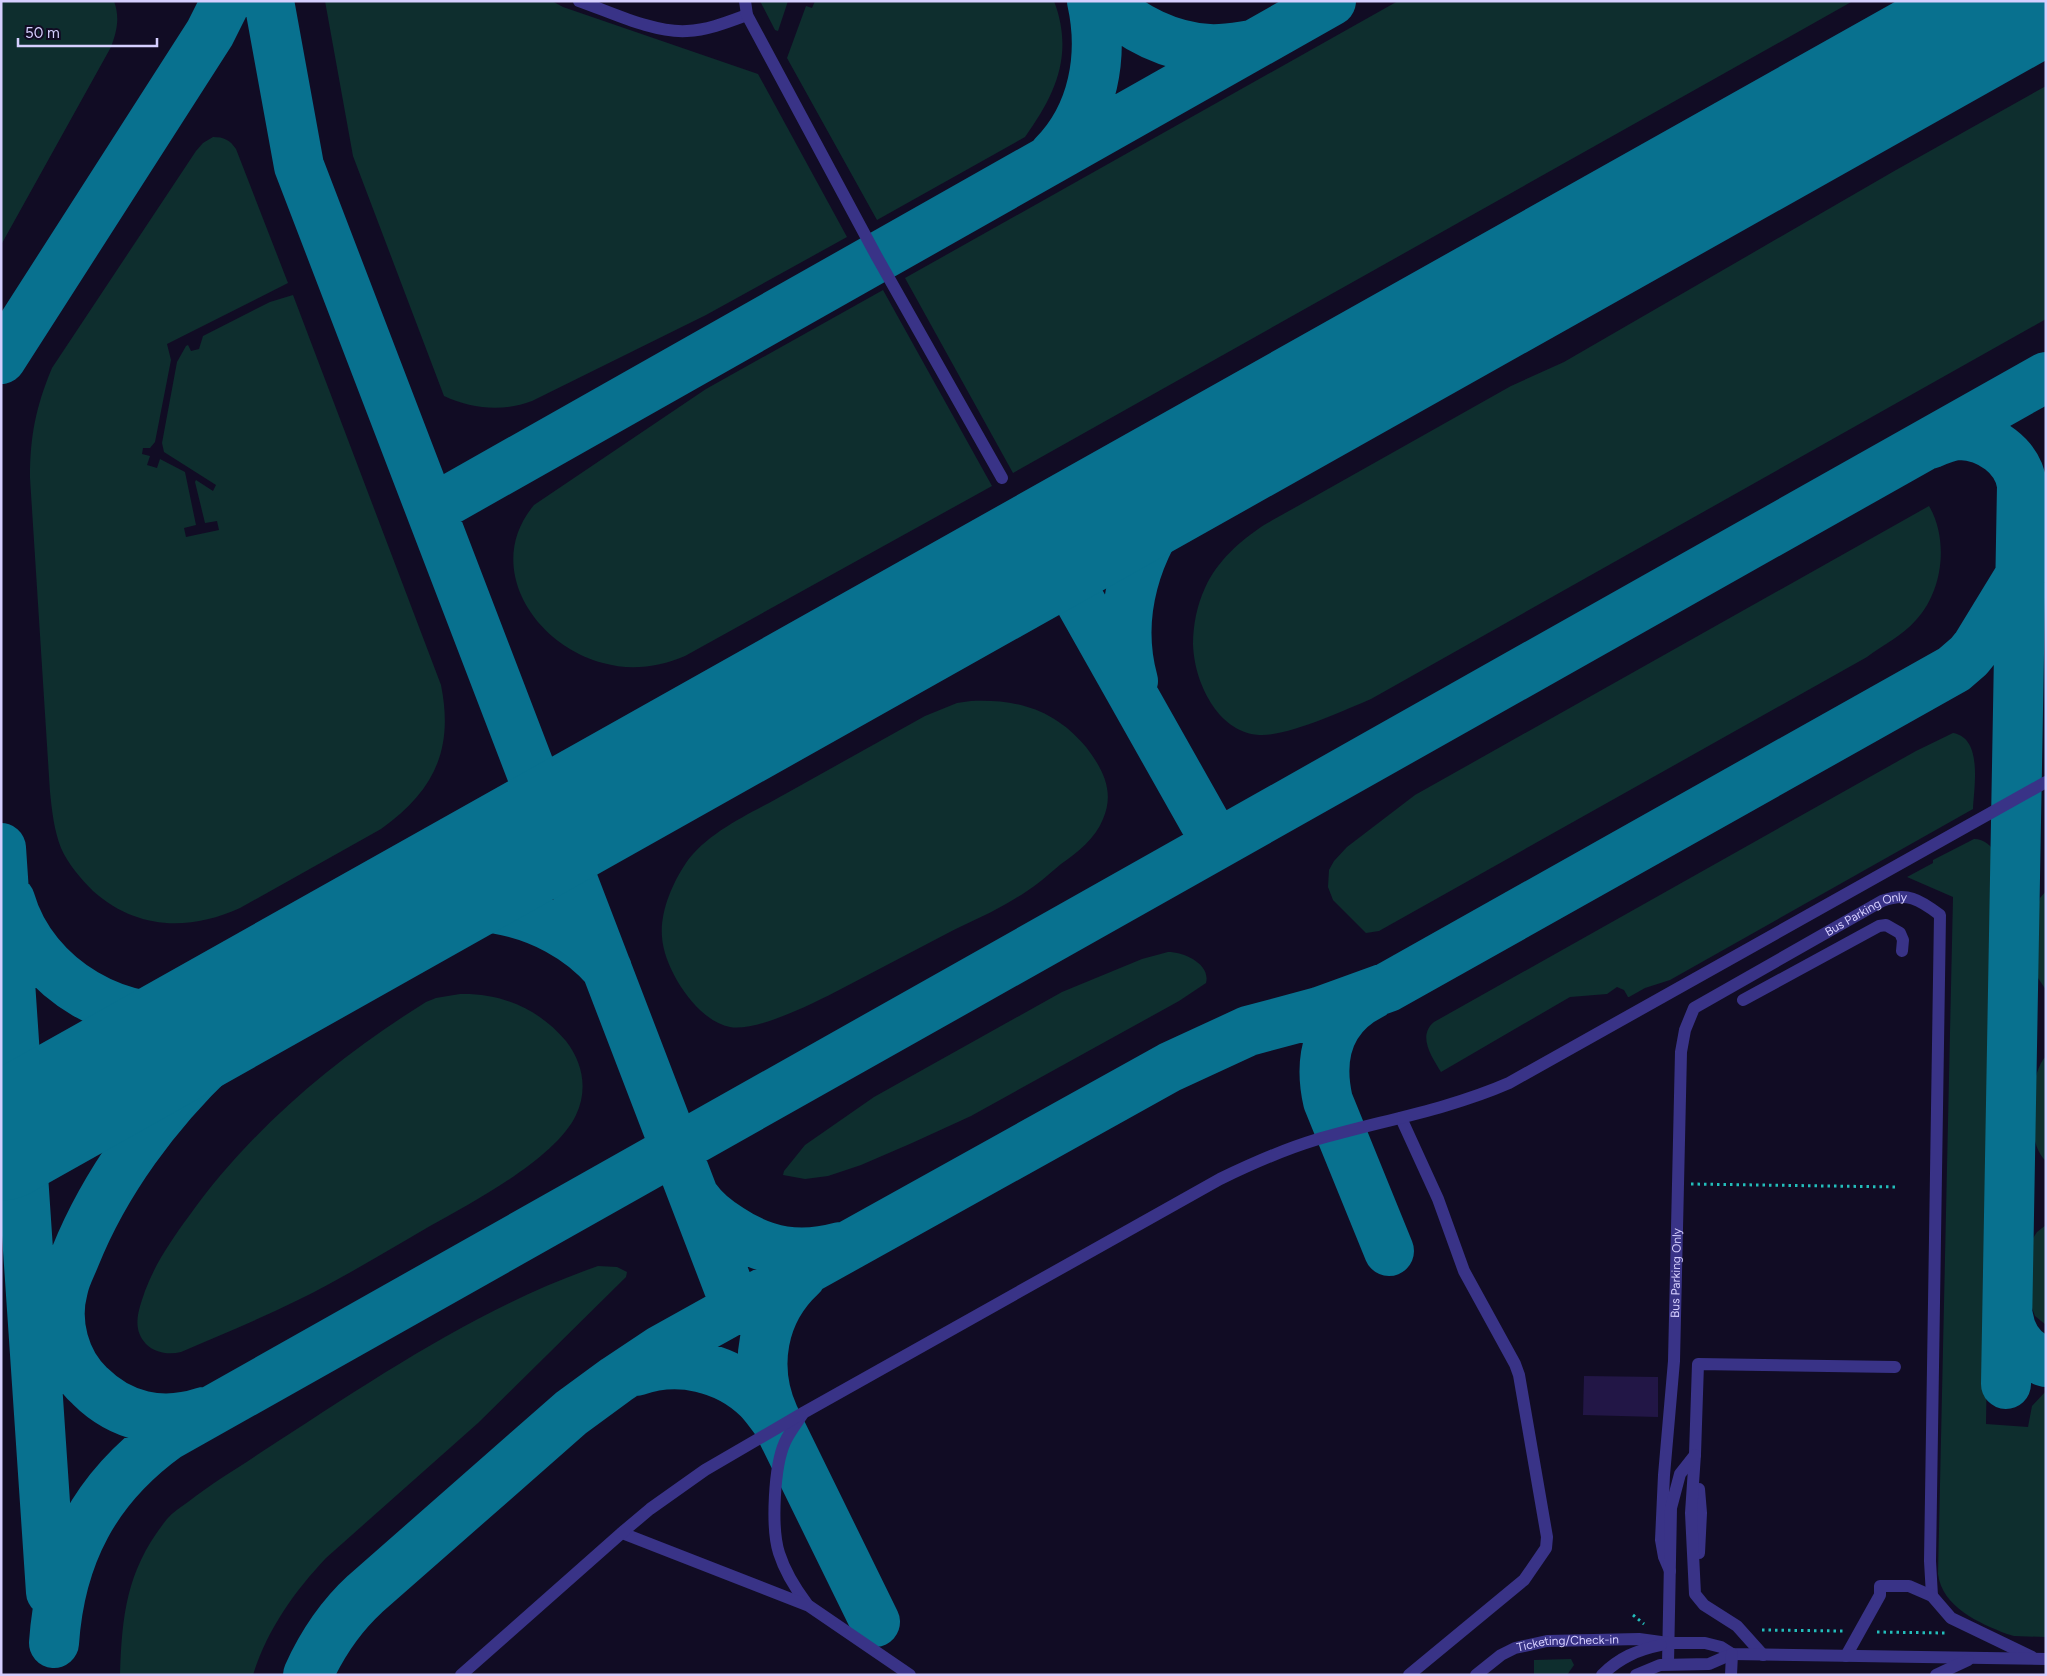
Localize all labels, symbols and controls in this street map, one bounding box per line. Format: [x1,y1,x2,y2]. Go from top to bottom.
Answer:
scale bar [18,15,156,47]
text: 50 m [25,24,60,42]
street label: Bus Parking Only [1822,890,1908,939]
street label: Bus Parking Only [1668,1227,1684,1318]
street label: Ticketing/Check-in [1515,1632,1619,1654]

